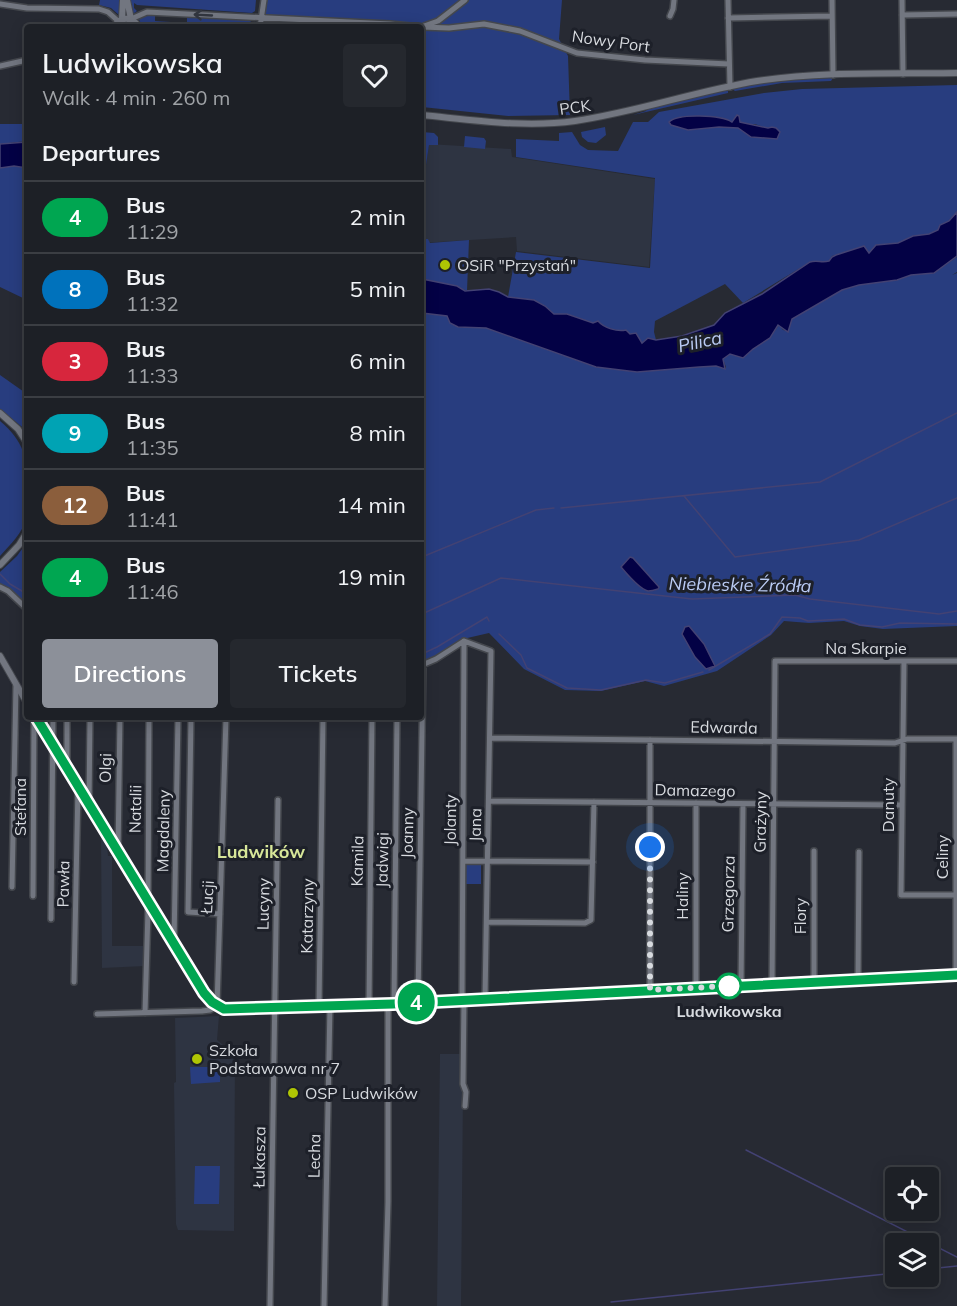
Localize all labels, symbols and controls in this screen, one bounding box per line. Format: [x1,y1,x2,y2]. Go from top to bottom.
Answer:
one-way arrow [193,9,213,20]
street label: Nowy Port [571,26,652,56]
button: heart [343,44,406,107]
text: Ludwikowska [42,45,223,80]
text: Walk · 4 min · 260 m [42,85,230,110]
street label: PCK [558,95,593,119]
text: Departures [42,139,160,167]
text: Bus [126,191,165,219]
text: 2 min [350,203,406,231]
text: 4 [69,204,81,230]
text: 11:29 [126,219,179,244]
place label: OSiR "Przystań" [457,255,576,275]
marker: OSiR "Przystań" [438,258,452,272]
text: Bus [126,263,165,291]
text: 5 min [350,275,406,303]
text: 8 [69,276,81,302]
text: 11:32 [126,291,179,316]
water label: Pilica [676,326,724,357]
text: Bus [126,335,165,363]
text: 6 min [350,347,406,375]
text: 3 [69,348,81,374]
text: 11:33 [126,363,179,388]
text: Bus [126,407,165,435]
text: 8 min [350,419,406,447]
text: 9 [69,420,81,446]
text: 11:35 [126,435,179,460]
text: Bus [126,479,165,507]
text: 14 min [336,491,406,519]
text: 12 [62,492,88,518]
text: 11:41 [126,507,179,532]
text: Bus [126,551,165,579]
text: 19 min [336,563,406,591]
text: 4 [69,564,81,590]
water label: Niebieskie Źródła [668,572,812,597]
text: 11:46 [126,579,179,604]
street label: Na Skarpie [825,638,907,658]
button: Directions [42,639,218,708]
button: Tickets [230,639,406,708]
street label: Edwarda [690,716,758,738]
street label: Olgi [95,753,115,783]
street label: Danuty [878,777,898,832]
street label: Stefana [10,778,30,836]
street label: Damazego [654,779,736,801]
street label: Natalii [125,785,145,833]
street label: Magdaleny [152,789,174,872]
street label: Grażyny [749,791,771,853]
street label: Jolanty [440,794,460,846]
street label: Joanny [397,807,417,859]
street label: Jana [465,808,485,842]
street label: Jadwigi [372,832,392,888]
your location [635,832,665,862]
street label: Celiny [932,834,952,879]
street label: Kamila [347,835,367,887]
district label: Ludwików [217,840,305,863]
street label: Grzegorza [717,855,739,933]
street label: Pawła [53,860,73,908]
street label: Haliny [672,872,692,920]
street label: Lucyny [253,877,273,930]
street label: Katarzyny [296,878,318,954]
street label: Łucji [196,880,218,915]
street label: Flory [790,897,810,934]
marker: Ludwikowska [716,973,742,999]
line badge: 4 [396,982,436,1022]
text: 4 [410,989,422,1015]
place label: Ludwikowska [676,1001,782,1021]
place label: Szkoła Podstawowa nr 7 [209,1040,340,1078]
marker: Szkoła Podstawowa nr 7 [190,1052,204,1066]
place label: OSP Ludwików [305,1083,418,1103]
marker: OSP Ludwików [286,1086,300,1100]
street label: Łukasza [248,1126,270,1189]
street label: Lecha [304,1134,324,1178]
map controls [885,1167,939,1287]
button: locate [885,1167,939,1221]
button: layers [885,1233,939,1287]

